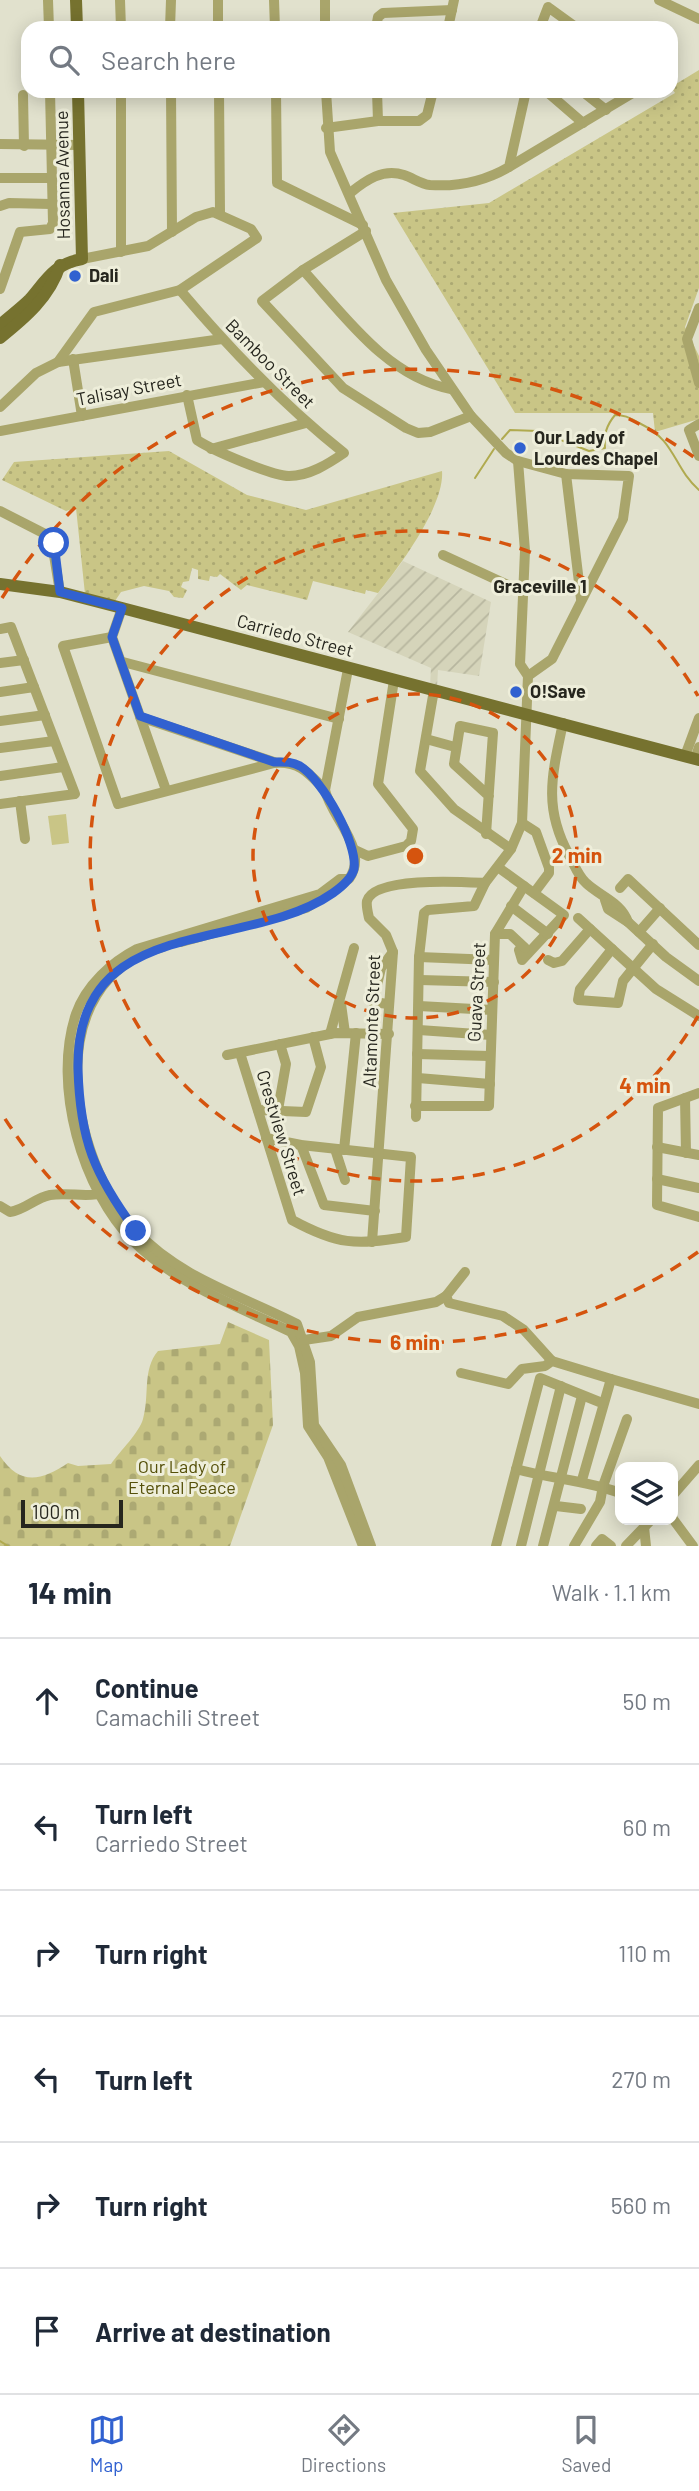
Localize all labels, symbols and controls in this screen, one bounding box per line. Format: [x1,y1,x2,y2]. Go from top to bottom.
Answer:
search box [21,21,678,98]
icon: search [45,41,83,79]
text: Search here [101,44,236,75]
street label: Hosanna Avenue [50,110,74,240]
place label: Dali [89,264,119,286]
marker: Dali [67,268,83,284]
street label: Bamboo Street [221,314,320,413]
street label: Talisay Street [74,368,183,410]
place label: Our Lady of Lourdes Chapel [534,426,658,469]
marker: Our Lady of Lourdes Chapel [512,440,528,456]
route start [38,527,69,558]
district label: Graceville 1 [493,574,587,597]
street label: Carriedo Street [235,609,356,661]
place label: O!Save [530,680,586,702]
marker: O!Save [508,684,524,700]
text: 2 min [552,842,602,867]
centre of rings [403,844,427,868]
street label: Guava Street [462,941,490,1042]
street label: Altamonte Street [358,954,384,1088]
street label: Crestview Street [252,1067,312,1198]
text: 4 min [619,1072,671,1097]
route end [120,1215,151,1246]
text: 6 min [390,1329,440,1354]
park label: Our Lady of Eternal Peace [128,1455,236,1498]
map controls [615,1462,678,1525]
button: layers [615,1462,678,1525]
scale bar [21,1497,122,1529]
text: 100 m [32,1500,80,1523]
text: 14 min [28,1574,112,1610]
text: Walk · 1.1 km [552,1578,671,1606]
text: Continue [95,1672,199,1703]
icon: ahead [28,1682,66,1720]
text: 50 m [623,1687,671,1715]
text: Camachili Street [95,1703,260,1731]
text: Turn left [95,1798,193,1829]
icon: left [28,1808,66,1846]
text: 60 m [623,1813,671,1841]
text: Carriedo Street [95,1829,248,1857]
icon: right [28,1934,66,1972]
text: Turn right [95,1938,208,1969]
text: 110 m [618,1939,671,1967]
icon: left [28,2060,66,2098]
text: Turn left [95,2064,193,2095]
text: 270 m [611,2065,671,2093]
icon: right [28,2186,66,2224]
text: Turn right [95,2190,208,2221]
text: 560 m [611,2191,671,2219]
icon: arrive [28,2312,66,2350]
text: Arrive at destination [95,2316,331,2347]
tab: Map [88,2411,126,2476]
tab: Directions [301,2411,386,2476]
tab: Saved [561,2411,611,2476]

